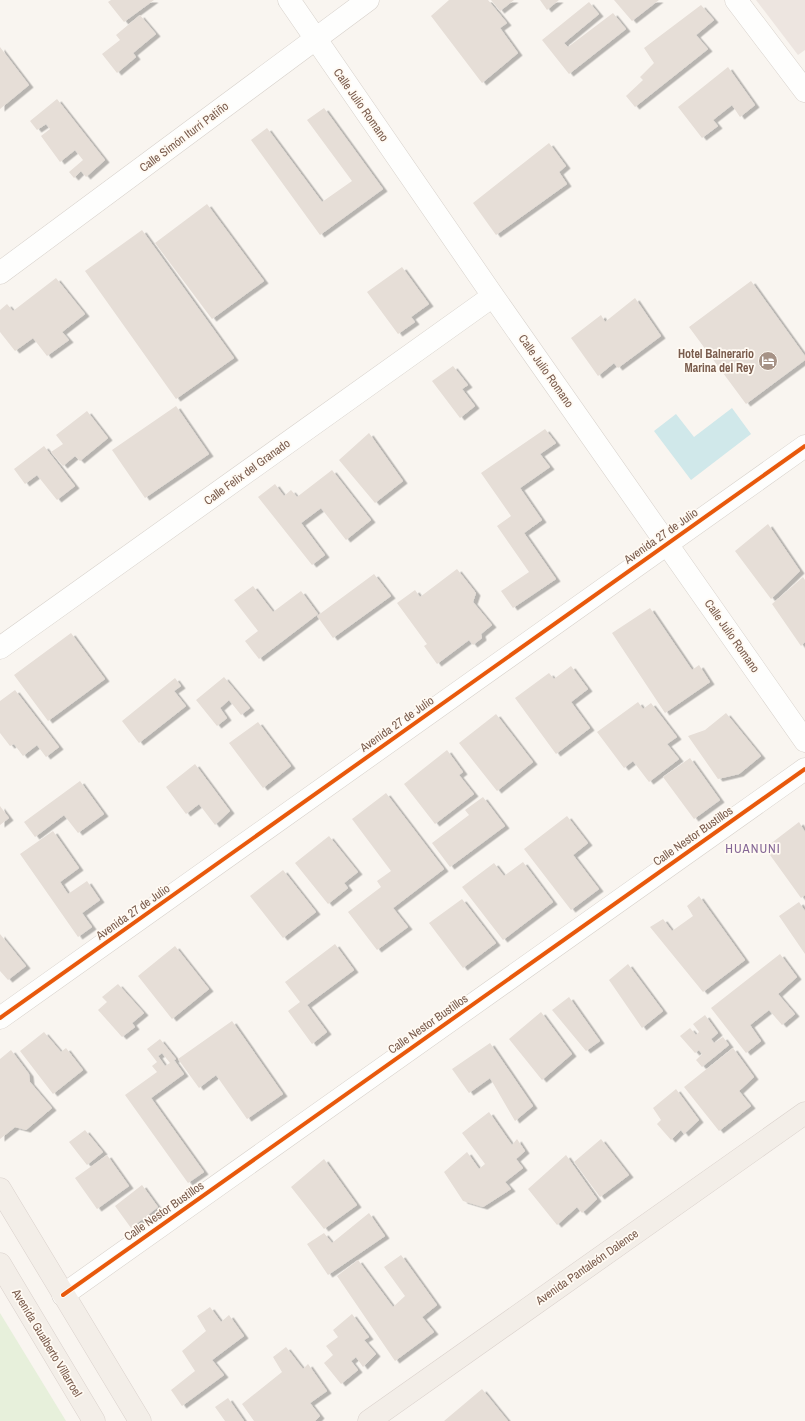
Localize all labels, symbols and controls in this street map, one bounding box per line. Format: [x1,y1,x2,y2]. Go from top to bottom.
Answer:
street label: Calle Julio Romano [330,65,392,145]
street label: Calle Simón Iturri Patiño [136,98,232,176]
street label: Calle Julio Romano [515,331,577,411]
place label: Hotel Balnerario Marina del Rey [678,346,755,376]
hotel icon: Hotel Balnerario Marina del Rey [757,350,779,372]
street label: Calle Felix del Granado [201,435,293,509]
street label: Avenida 27 de Julio [620,505,701,568]
street label: Calle Julio Romano [701,596,763,676]
street label: Avenida 27 de Julio [356,693,437,756]
street label: Calle Nestor Bustillos [650,802,736,870]
district label: HUANUNI [725,840,781,857]
street label: Avenida 27 de Julio [92,881,173,944]
street label: Calle Nestor Bustillos [385,990,471,1058]
street label: Calle Nestor Bustillos [121,1177,207,1245]
street label: Avenida Pantaleón Dalence [532,1226,641,1309]
street label: Avenida Gualberto Villarroel [8,1285,86,1400]

